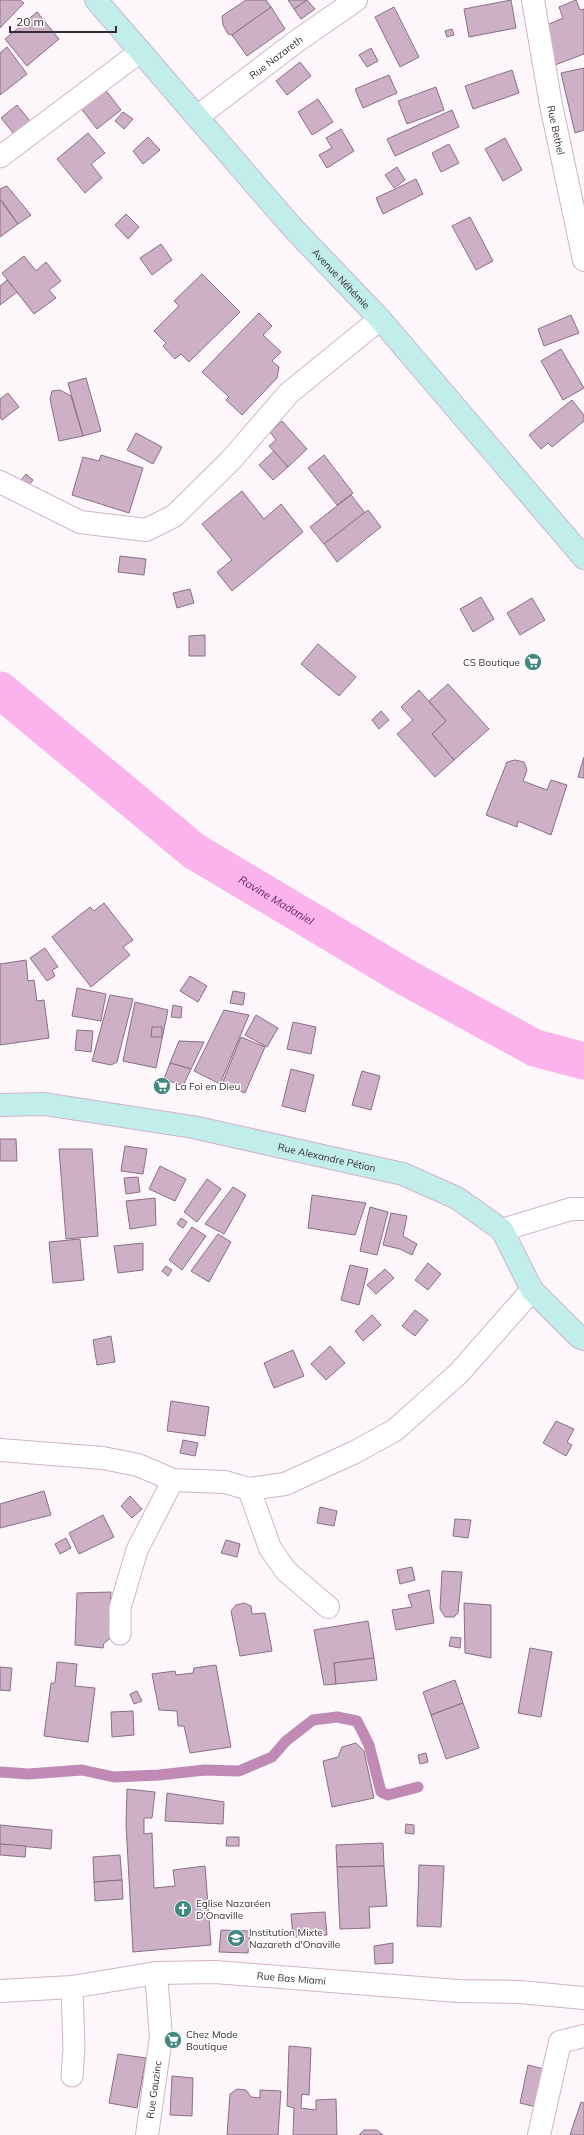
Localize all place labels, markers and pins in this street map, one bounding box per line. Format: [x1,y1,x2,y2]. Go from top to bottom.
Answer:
supermarket icon: CS Boutique [523,652,543,672]
place label: CS Boutique [463,656,520,669]
supermarket icon: La Foi en Dieu [152,1076,172,1096]
place label: La Foi en Dieu [175,1080,240,1093]
place label: Eglise Nazaréen D'Onaville [196,1897,271,1922]
church icon: Eglise Nazaréen D'Onaville [173,1899,193,1919]
place label: Institution Mixte Nazareth d'Onaville [249,1926,340,1951]
school or university icon: Institution Mixte Nazareth d'Onaville [226,1928,246,1948]
place label: Chez Mode Boutique [186,2028,238,2053]
supermarket icon: Chez Mode Boutique [163,2030,183,2050]

